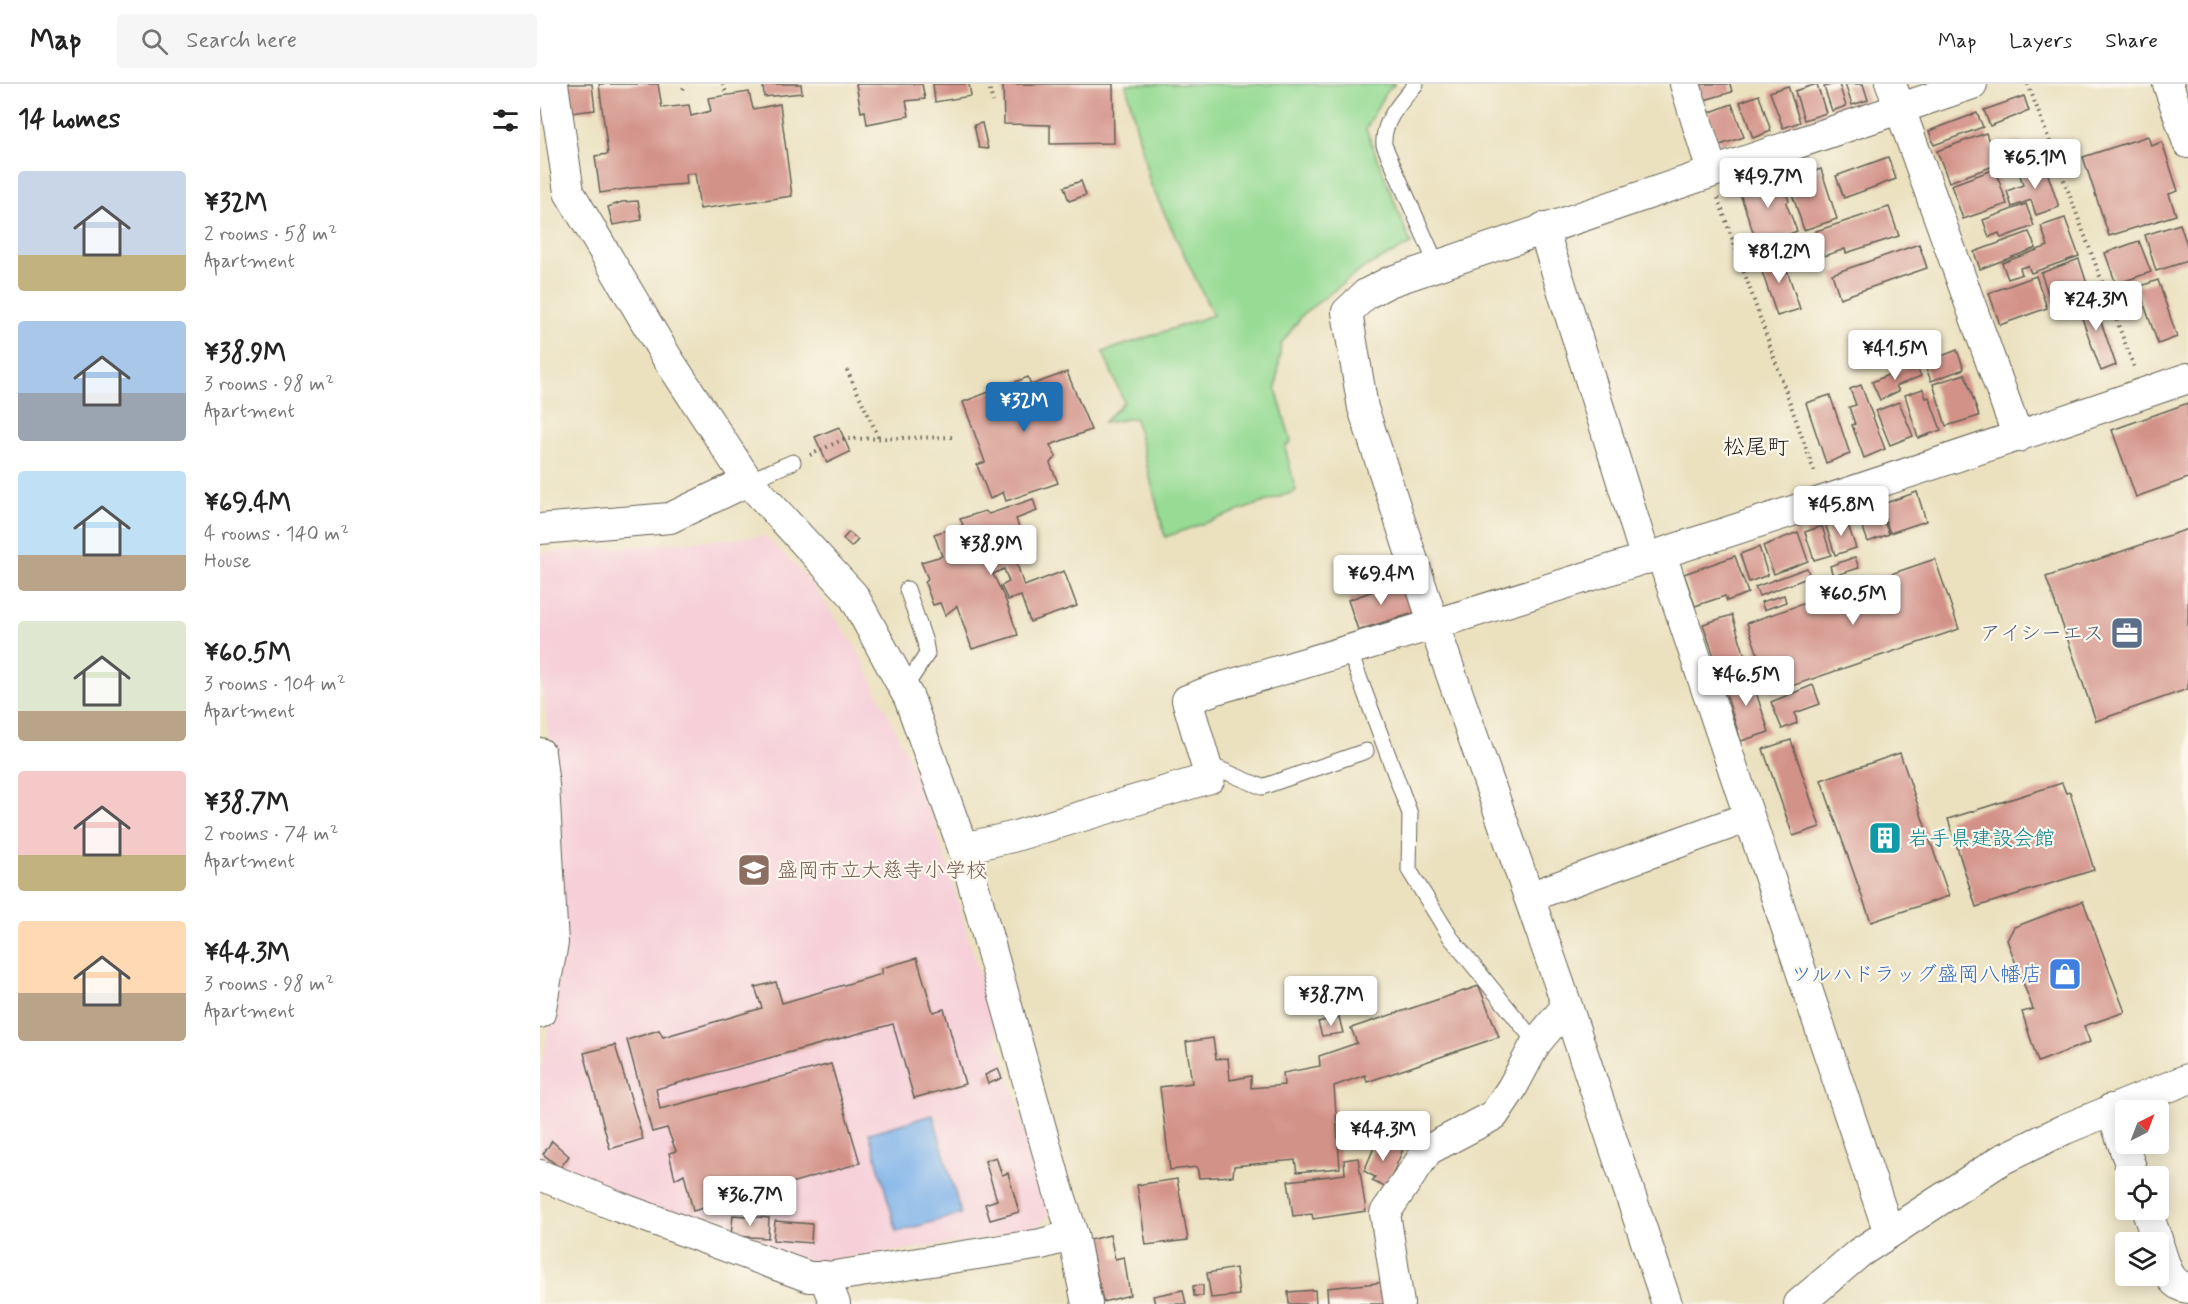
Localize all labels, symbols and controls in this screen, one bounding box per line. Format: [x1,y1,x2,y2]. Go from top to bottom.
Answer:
search box [117,14,537,68]
text: Map [30,23,81,60]
icon: search [138,25,171,58]
text: Search here [186,27,297,55]
text: Map [1938,27,1976,55]
text: Layers [2009,27,2072,55]
text: Share [2105,27,2158,55]
text: 14 homes [18,103,120,137]
icon: filters [489,104,522,137]
pin: ¥65.1M [1986,139,2084,190]
text: ¥65.1M [2003,145,2067,172]
pin: ¥49.7M [1719,158,1817,209]
text: ¥49.7M [1734,164,1802,191]
text: ¥32M [204,187,267,221]
icon: home [66,195,138,267]
text: 2 rooms · 58 m² [204,221,337,248]
pin: ¥81.2M [1730,233,1828,284]
text: ¥81.2M [1748,239,1810,266]
text: Apartment [204,248,295,275]
pin: ¥24.3M [2047,281,2145,332]
text: ¥24.3M [2064,287,2128,314]
pin: ¥41.5M [1846,330,1944,381]
text: ¥41.5M [1862,336,1928,363]
text: ¥38.9M [204,337,286,371]
icon: home [66,345,138,417]
text: 3 rooms · 98 m² [204,371,334,398]
pin: ¥32M [988,382,1060,433]
text: ¥32M [1000,388,1048,415]
text: Apartment [204,398,295,425]
district label: 松尾町 [1723,434,1789,462]
pin: ¥45.8M [1792,486,1890,537]
text: ¥69.4M [204,487,291,521]
text: ¥45.8M [1808,492,1874,519]
icon: home [66,495,138,567]
text: 4 rooms · 140 m² [204,521,349,548]
pin: ¥38.9M [942,525,1040,576]
text: ¥38.9M [959,531,1023,558]
text: House [204,548,251,575]
pin: ¥69.4M [1332,555,1430,606]
text: ¥69.4M [1347,561,1415,588]
pin: ¥60.5M [1804,575,1902,626]
text: ¥60.5M [1820,581,1886,608]
office icon: アイシーエス [2109,615,2145,651]
place label: アイシーエス [1980,620,2104,648]
text: ¥60.5M [204,637,291,671]
icon: home [66,645,138,717]
pin: ¥46.5M [1697,656,1795,707]
text: ¥46.5M [1712,662,1780,689]
text: 3 rooms · 104 m² [204,671,346,698]
text: Apartment [204,698,295,725]
text: ¥38.7M [204,787,289,821]
icon: home [66,795,138,867]
building icon: 岩手県建設会館 [1867,820,1903,856]
text: 2 rooms · 74 m² [204,821,338,848]
place label: 岩手県建設会館 [1908,825,2055,853]
text: Apartment [204,848,295,875]
school or university icon: 盛岡市立大慈寺小学校 [736,852,772,888]
place label: 盛岡市立大慈寺小学校 [777,857,987,885]
text: ¥44.3M [204,937,290,971]
icon: home [66,945,138,1017]
shop icon: ツルハドラッグ盛岡八幡店 [2047,956,2083,992]
place label: ツルハドラッグ盛岡八幡店 [1791,961,2042,989]
text: 3 rooms · 98 m² [204,971,334,998]
pin: ¥38.7M [1282,976,1380,1027]
text: ¥38.7M [1298,982,1364,1009]
text: Apartment [204,998,295,1025]
north arrow [2115,1100,2169,1154]
map controls [2115,1100,2169,1286]
pin: ¥44.3M [1334,1111,1432,1162]
text: ¥44.3M [1350,1117,1416,1144]
button: locate [2115,1166,2169,1220]
pin: ¥36.7M [701,1176,799,1227]
text: ¥36.7M [717,1182,783,1209]
button: layers [2115,1232,2169,1286]

